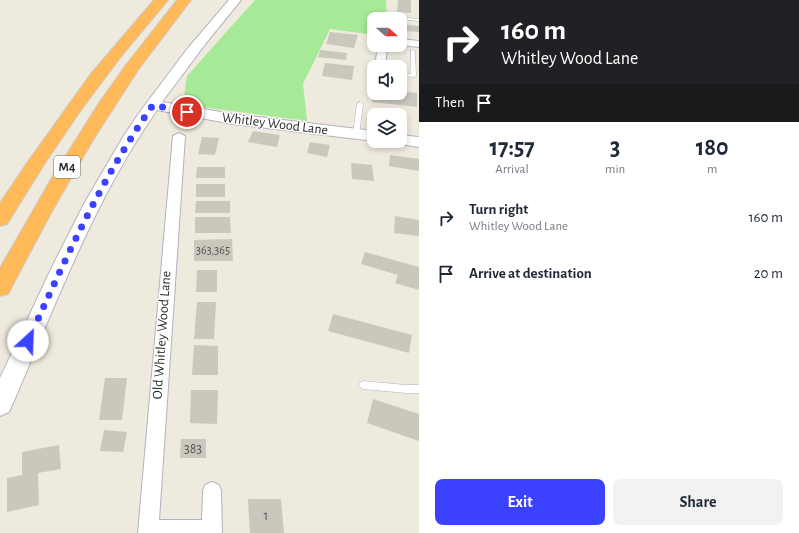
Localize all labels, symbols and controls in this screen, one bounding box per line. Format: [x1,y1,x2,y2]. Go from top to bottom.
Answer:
north arrow [367,12,407,52]
map controls [367,12,407,148]
icon: right [435,16,487,68]
text: 160 m [501,17,566,45]
text: Whitley Wood Lane [501,50,638,68]
button: sound [367,60,407,100]
icon: arrive [473,92,495,114]
pin [170,95,204,129]
text: Then [435,95,465,110]
icon: arrive [176,101,198,123]
button: layers [367,108,407,148]
street label: Whitley Wood Lane [221,111,329,137]
text: 17:57 [489,136,535,160]
text: 3 [610,136,620,160]
text: 180 [696,136,729,160]
road number: M4 [54,156,80,178]
text: Arrival [495,163,529,176]
text: min [605,163,625,176]
text: m [707,163,717,176]
text: Turn right [469,202,528,217]
icon: right [435,207,457,229]
text: 160 m [748,210,783,225]
text: Whitley Wood Lane [469,220,568,233]
house number: 363,365 [196,244,230,256]
icon: arrive [435,263,457,285]
text: Arrive at destination [469,266,592,281]
text: 20 m [754,266,783,281]
street label: Old Whitley Wood Lane [151,270,173,400]
position arrow [7,320,49,362]
house number: 383 [184,442,202,456]
button: Exit [435,479,605,525]
button: Share [613,479,783,525]
house number: 1 [264,509,268,523]

